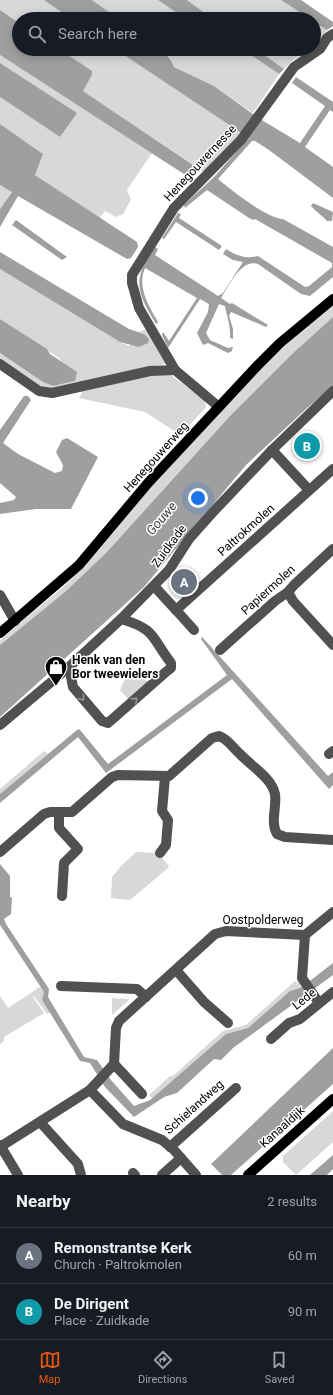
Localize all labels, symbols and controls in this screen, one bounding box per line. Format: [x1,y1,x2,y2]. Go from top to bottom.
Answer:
search box [12,12,321,56]
icon: search [26,23,48,45]
text: Search here [58,25,137,43]
street label: Henegouwernesse [161,122,239,204]
street label: Henegouwerweg [121,419,191,495]
pin: B [294,431,320,461]
your location [188,488,208,508]
water label: Gouwe [143,498,180,538]
street label: Paltrokmolen [215,501,277,559]
street label: Zuidkade [149,522,189,570]
street label: Papiermolen [238,562,298,618]
pin: A [171,567,197,597]
place label: Henk van den Bor tweewielers [72,653,158,681]
shop icon: Henk van den Bor tweewielers [43,654,69,687]
one-way arrow [77,693,84,700]
one-way arrow [130,697,138,705]
street label: Oostpolderweg [222,913,304,927]
street label: Lede [289,985,319,1013]
street label: Schielandweg [162,1077,226,1137]
street label: Kanaaldijk [257,1103,308,1151]
text: Nearby [16,1191,71,1211]
text: 2 results [267,1194,317,1209]
text: Remonstrantse Kerk [54,1239,192,1257]
text: A [25,1248,33,1263]
text: 60 m [288,1248,317,1263]
text: Church · Paltrokmolen [54,1257,182,1272]
text: De Dirigent [54,1295,129,1313]
text: B [25,1304,33,1319]
text: 90 m [288,1304,317,1319]
text: Place · Zuidkade [54,1313,149,1328]
tab: Map [39,1349,61,1386]
tab: Directions [138,1349,187,1386]
tab: Saved [265,1349,294,1386]

